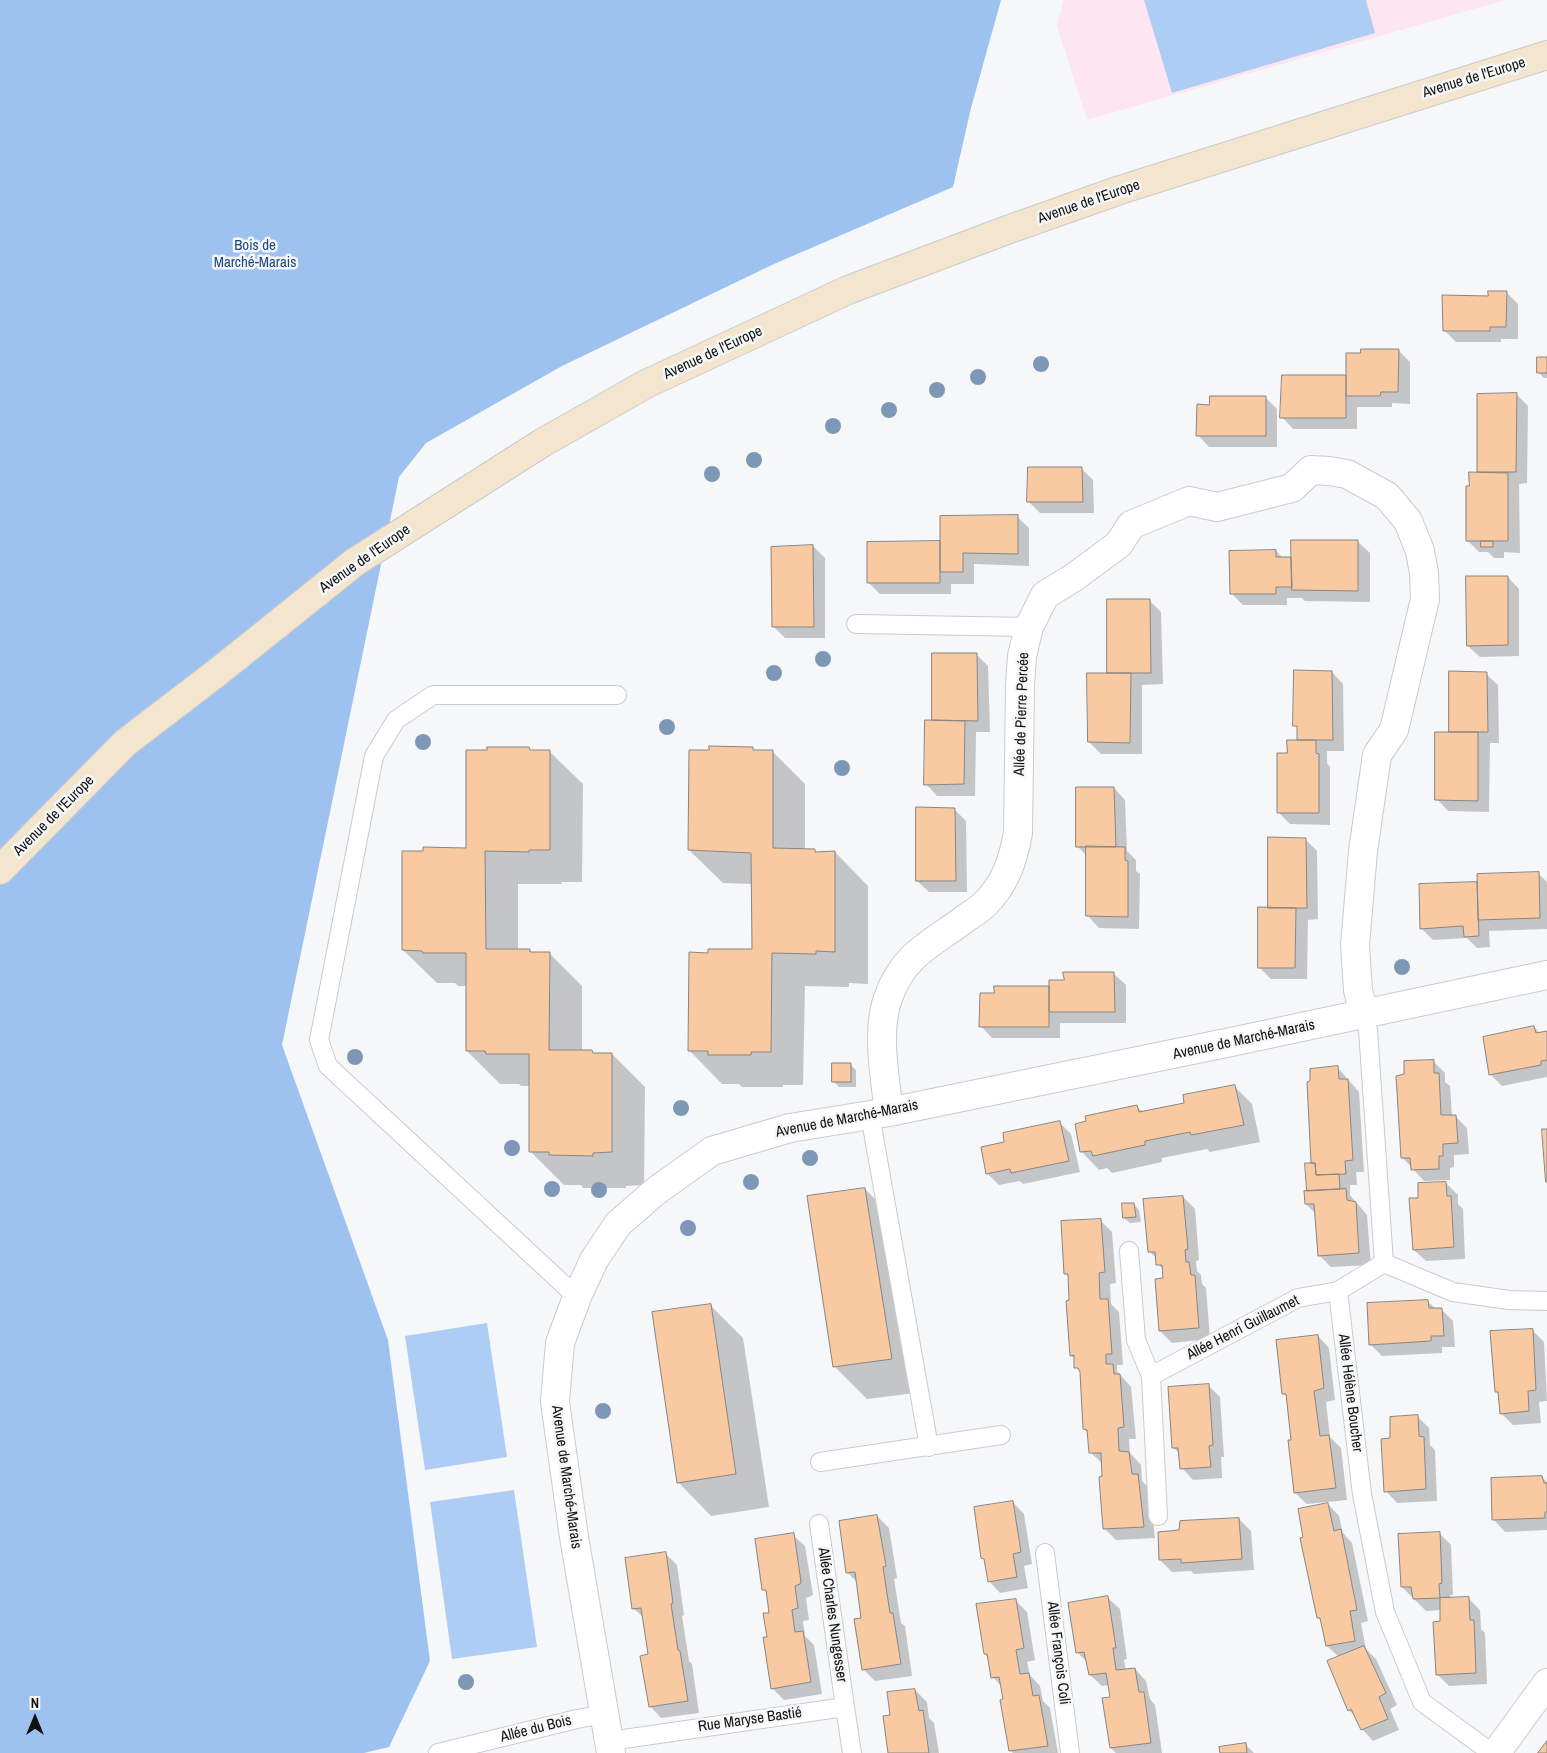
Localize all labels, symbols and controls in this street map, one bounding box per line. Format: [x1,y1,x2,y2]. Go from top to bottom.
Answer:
street label: Avenue de l'Europe [1420,54,1528,102]
street label: Avenue de l'Europe [1036,176,1142,228]
park label: Bois de Marché-Marais [214,237,296,272]
street label: Avenue de l'Europe [661,322,765,384]
street label: Avenue de l'Europe [316,521,414,597]
street label: Allée de Pierre Percée [1011,652,1033,776]
street label: Avenue de l'Europe [10,772,98,860]
street label: Avenue de Marché-Marais [1171,1016,1317,1064]
street label: Avenue de Marché-Marais [774,1096,920,1142]
street label: Allée Henri Guillaumet [1184,1292,1302,1364]
street label: Allée Hélène Boucher [1334,1333,1366,1453]
street label: Avenue de Marché-Marais [547,1404,585,1550]
street label: Allée Charles Nungesser [814,1546,850,1684]
street label: Allée François Coli [1043,1600,1073,1706]
north arrow [10,1693,60,1743]
text: N [31,1694,39,1712]
street label: Rue Maryse Bastié [697,1704,803,1736]
street label: Allée du Bois [499,1712,573,1746]

